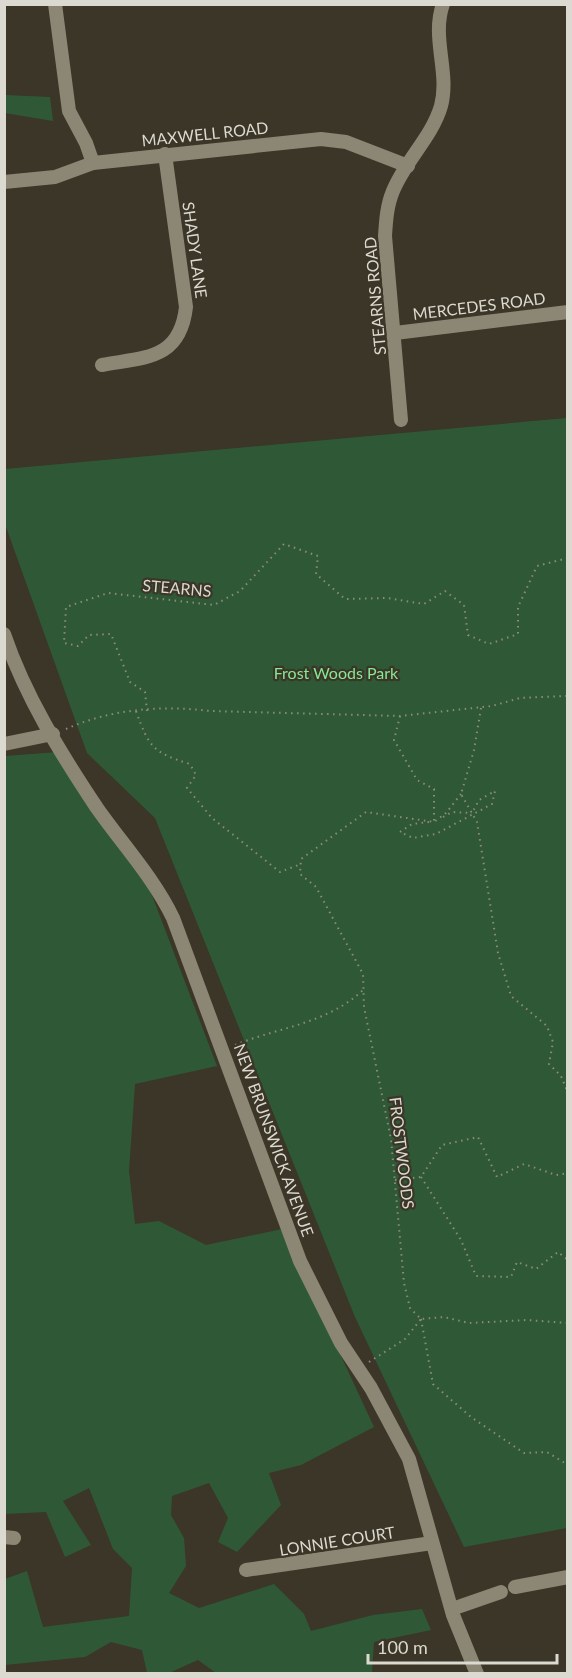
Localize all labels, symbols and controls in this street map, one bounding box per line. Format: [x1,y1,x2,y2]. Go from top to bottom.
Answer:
street label: MAXWELL ROAD [141,117,269,150]
street label: SHADY LANE [179,200,212,299]
street label: STEARNS ROAD [360,236,389,356]
street label: MERCEDES ROAD [412,288,546,323]
street label: STEARNS [142,575,212,600]
park label: Frost Woods Park [274,663,399,682]
street label: NEW BRUNSWICK AVENUE [231,1041,318,1239]
street label: FROSTWOODS [386,1096,419,1210]
street label: LONNIE COURT [278,1522,397,1559]
scale bar [368,1627,557,1665]
text: 100 m [377,1636,428,1658]

